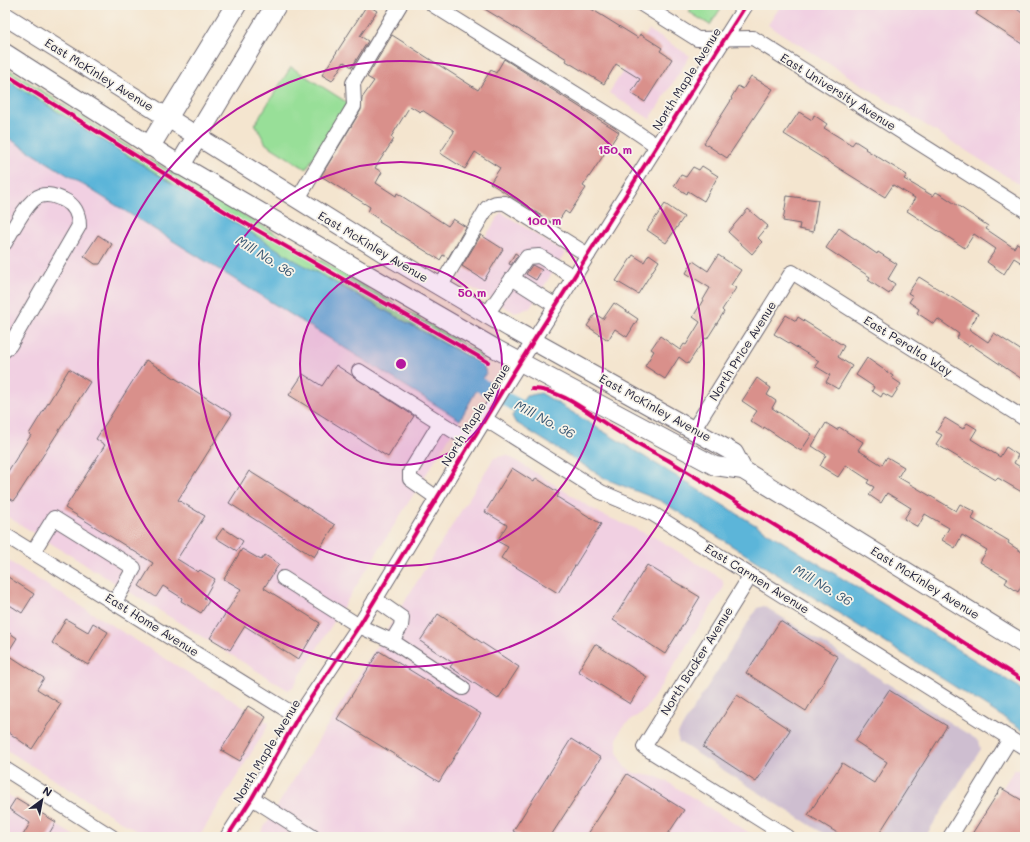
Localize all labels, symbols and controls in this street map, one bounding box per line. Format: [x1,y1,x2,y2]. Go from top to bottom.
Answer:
street label: North Maple Avenue [648,24,724,133]
street label: East McKinley Avenue [42,34,157,114]
street label: East University Avenue [778,49,900,133]
text: 150 m [598,141,632,157]
street label: East McKinley Avenue [316,207,431,285]
text: 100 m [527,212,561,228]
water label: Mill No. 36 [233,231,298,280]
text: 50 m [458,284,486,300]
street label: North Price Avenue [705,298,779,403]
street label: East Peralta Way [861,311,956,379]
centre of rings [394,357,408,371]
street label: North Maple Avenue [437,360,513,469]
street label: East McKinley Avenue [597,370,714,445]
water label: Mill No. 36 [512,396,578,442]
street label: East Carmen Avenue [702,539,813,617]
street label: East McKinley Avenue [868,542,983,622]
water label: Mill No. 36 [791,560,856,609]
street label: East Home Avenue [103,589,202,659]
street label: North Backer Avenue [656,603,736,718]
street label: North Maple Avenue [229,696,303,805]
north arrow [22,780,62,820]
text: N [40,783,55,800]

